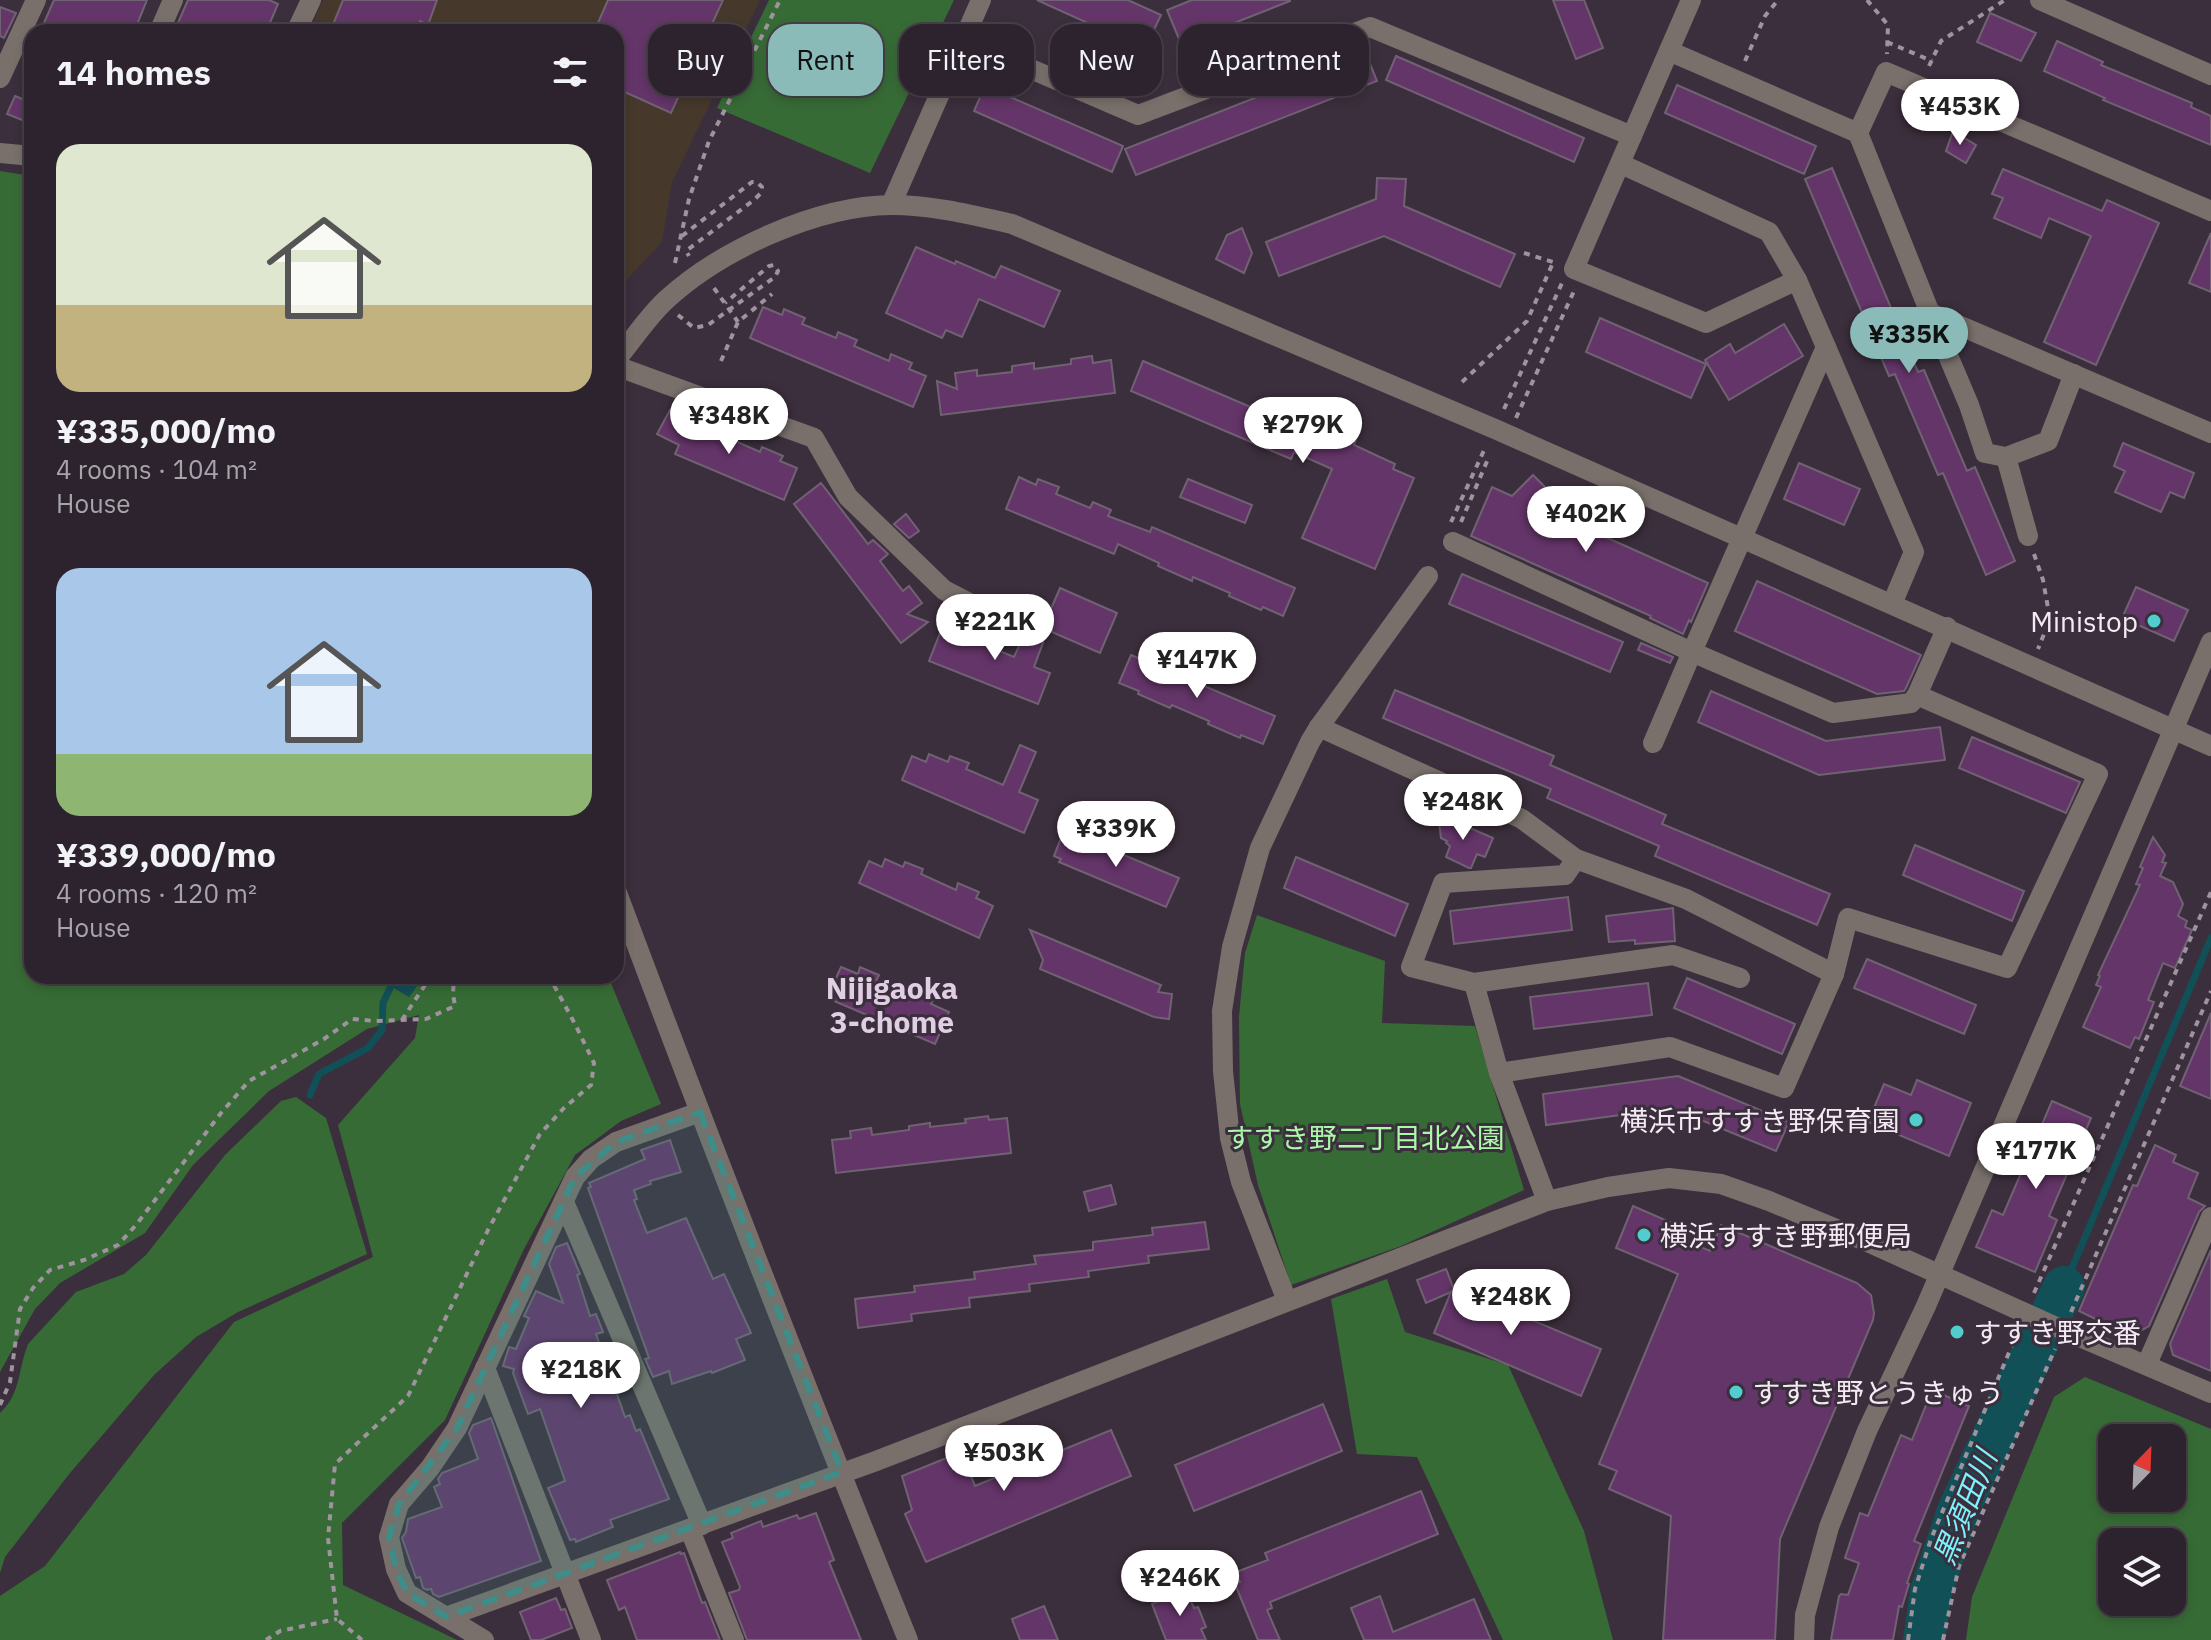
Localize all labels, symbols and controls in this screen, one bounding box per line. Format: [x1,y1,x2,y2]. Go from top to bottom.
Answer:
chip: Buy [648,24,752,96]
chip: Rent [768,24,883,96]
chip: Filters [899,24,1034,96]
chip: New [1050,24,1162,96]
chip: Apartment [1178,24,1369,96]
text: 14 homes [56,50,211,94]
icon: filters [548,50,592,94]
pin: ¥453K [1904,79,2016,147]
text: ¥453K [1919,88,2001,122]
icon: home [252,196,396,340]
pin: ¥335K [1853,307,1965,375]
text: ¥335K [1868,316,1950,350]
pin: ¥348K [673,388,785,456]
text: ¥348K [688,397,770,431]
pin: ¥279K [1247,397,1359,465]
text: ¥279K [1262,406,1344,440]
text: ¥335,000/mo [56,408,276,452]
text: 4 rooms · 104 m² [56,452,257,486]
text: House [56,486,131,520]
pin: ¥402K [1530,486,1642,554]
text: ¥402K [1545,495,1627,529]
pin: ¥221K [939,594,1051,662]
text: ¥221K [954,603,1036,637]
place label: Ministop [2030,603,2138,640]
marker: Ministop [2145,612,2163,630]
icon: home [252,620,396,764]
pin: ¥147K [1141,632,1253,700]
text: ¥147K [1156,641,1238,675]
pin: ¥248K [1407,774,1519,842]
text: ¥248K [1422,783,1504,817]
pin: ¥339K [1060,801,1172,869]
text: ¥339K [1075,810,1157,844]
text: ¥339,000/mo [56,832,276,876]
text: 4 rooms · 120 m² [56,876,257,910]
text: House [56,910,131,944]
district label: Nijigaoka 3-chome [826,968,958,1041]
place label: 横浜市すすき野保育園 [1620,1102,1900,1139]
marker: 横浜市すすき野保育園 [1907,1111,1925,1129]
park label: すすき野二丁目北公園 [1225,1119,1505,1156]
pin: ¥177K [1980,1123,2092,1191]
text: ¥177K [1995,1132,2077,1166]
place label: 横浜すすき野郵便局 [1660,1217,1912,1254]
marker: 横浜すすき野郵便局 [1635,1226,1653,1244]
pin: ¥248K [1455,1269,1567,1337]
text: ¥248K [1470,1278,1552,1312]
place label: すすき野交番 [1973,1314,2141,1351]
marker: すすき野交番 [1948,1323,1966,1341]
pin: ¥218K [525,1342,637,1410]
text: ¥218K [540,1351,622,1385]
place label: すすき野とうきゅう [1752,1374,2004,1411]
marker: すすき野とうきゅう [1727,1383,1745,1401]
north arrow [2098,1424,2186,1512]
map controls [2098,1424,2186,1616]
pin: ¥503K [948,1425,1060,1493]
text: ¥503K [963,1434,1045,1468]
water label: 黒須田川 [1923,1441,2006,1570]
button: layers [2098,1528,2186,1616]
pin: ¥246K [1124,1550,1236,1618]
text: ¥246K [1139,1559,1221,1593]

